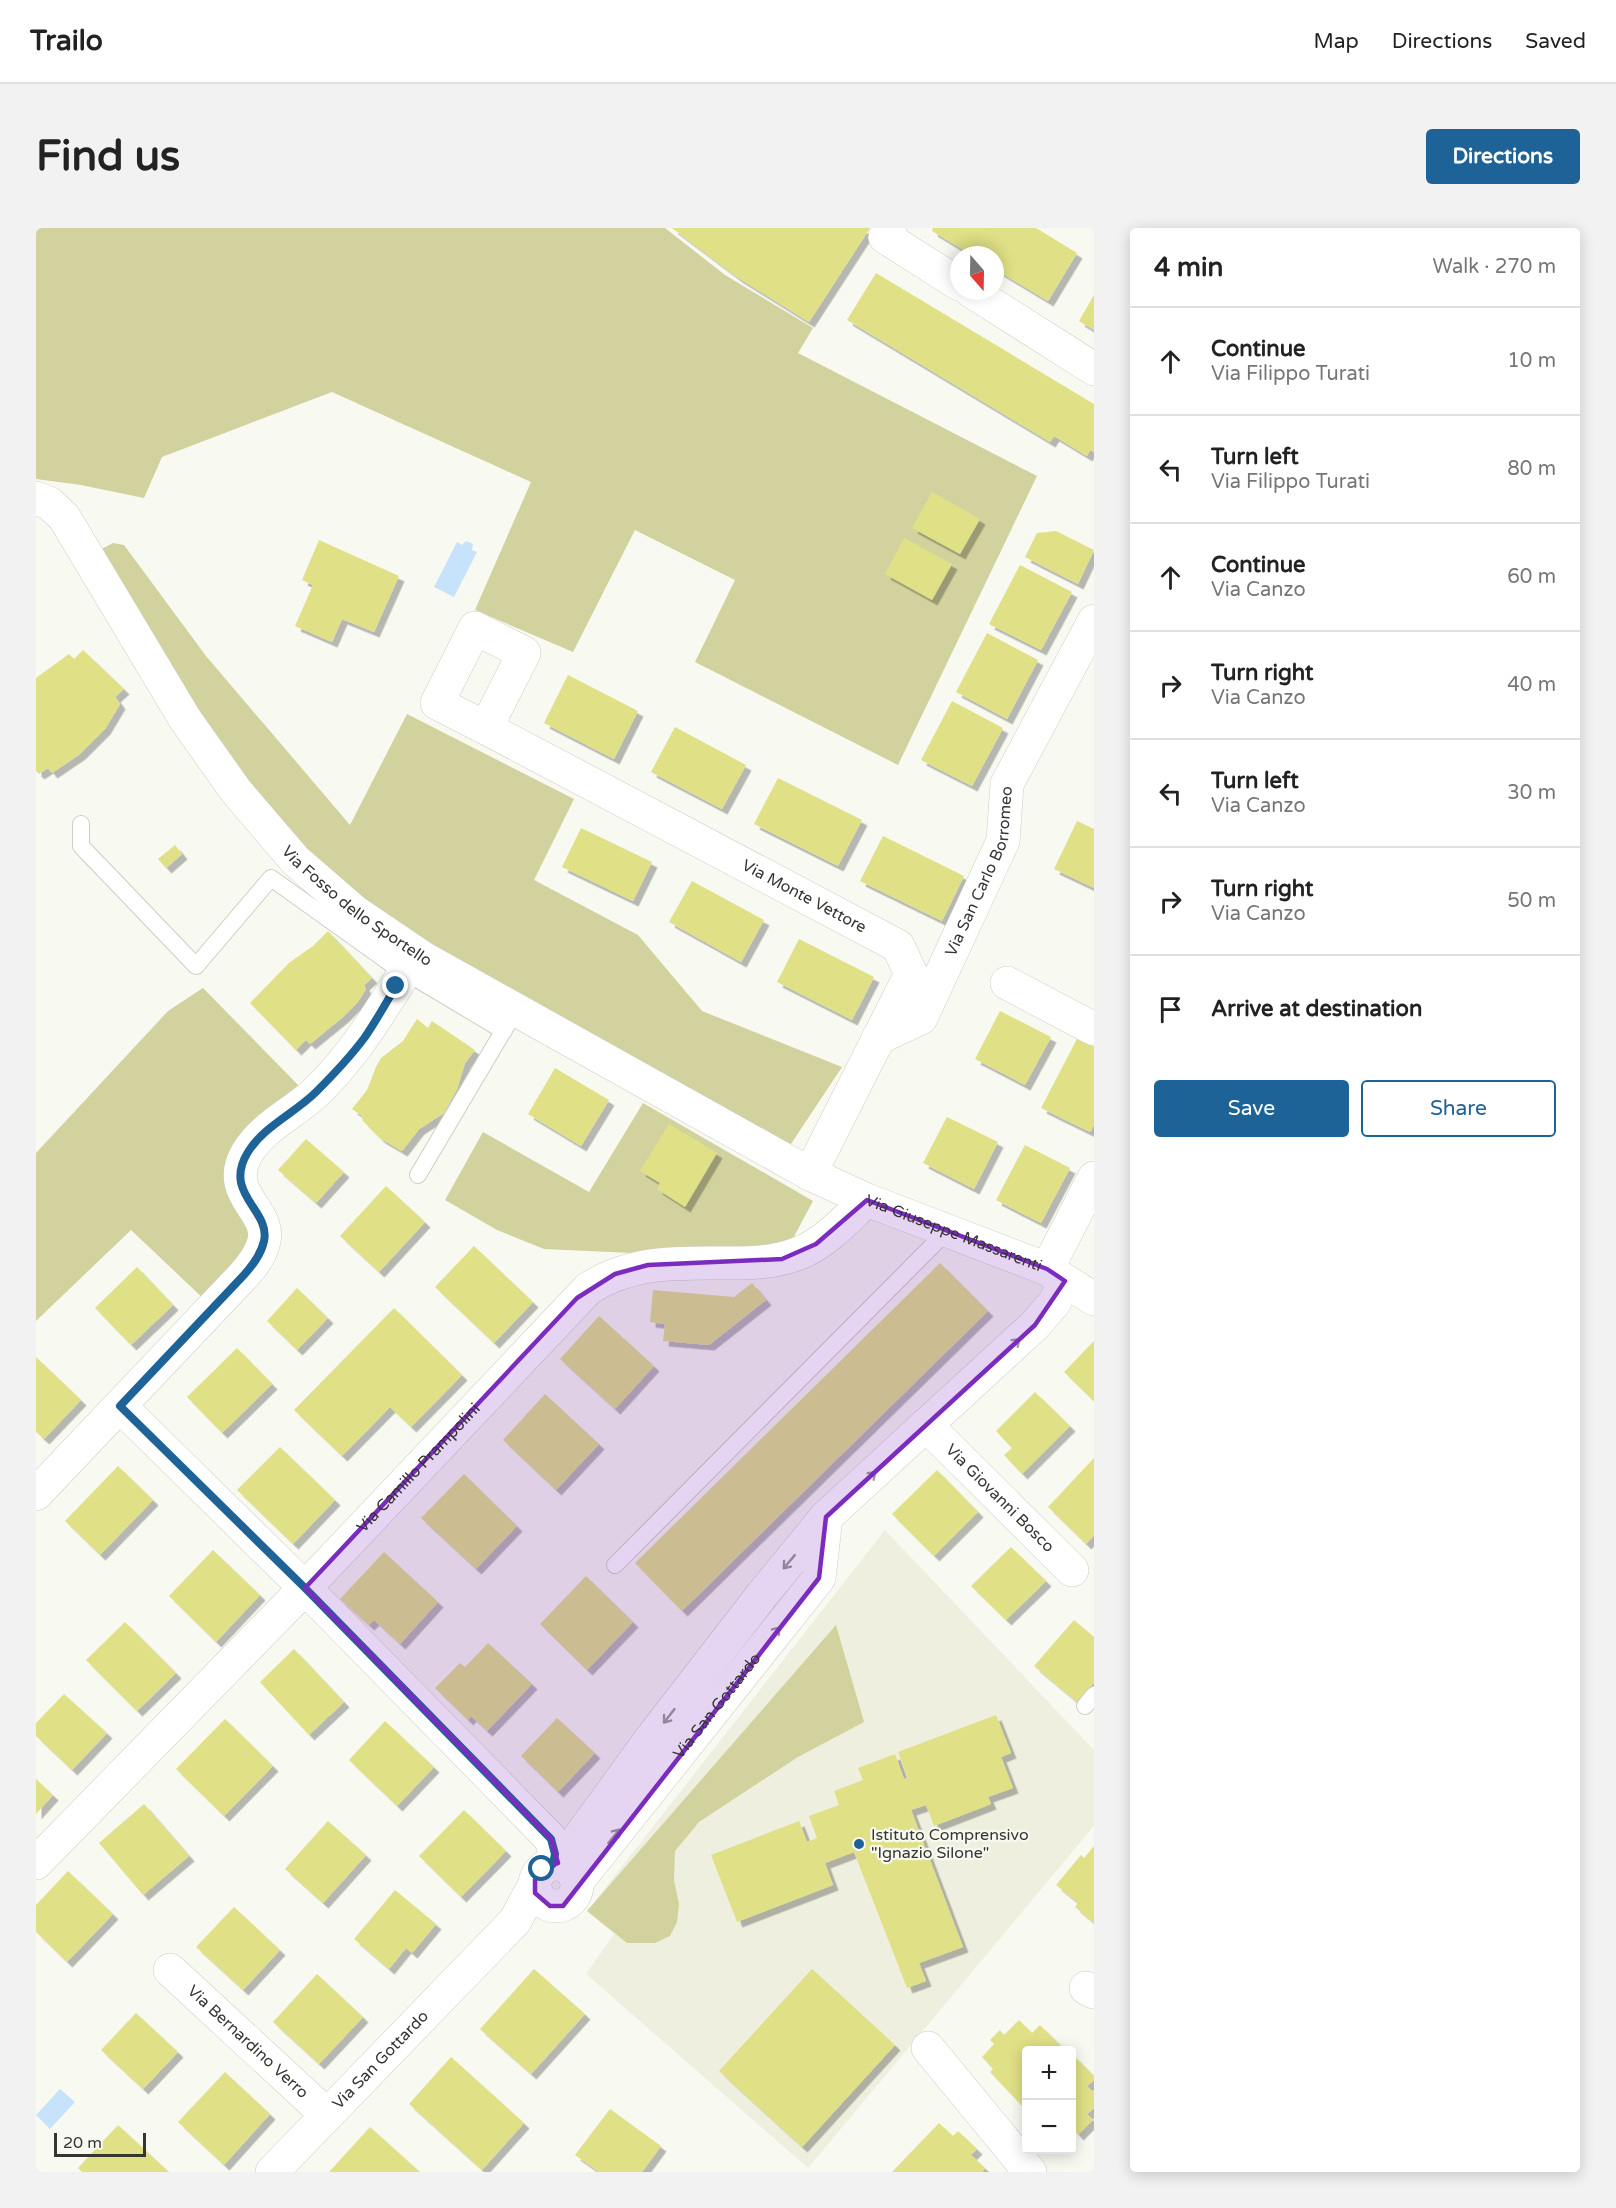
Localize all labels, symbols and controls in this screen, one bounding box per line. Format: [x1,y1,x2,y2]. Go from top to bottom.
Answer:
text: Trailo [30,24,103,58]
text: Map [1313,29,1359,54]
text: Directions [1392,29,1492,54]
text: Saved [1525,29,1586,54]
button: Directions [1426,129,1580,184]
text: Find us [36,131,180,182]
north arrow [950,246,1004,300]
text: 4 min [1154,252,1223,283]
text: Walk · 270 m [1433,255,1556,279]
text: Continue [1211,336,1306,362]
icon: ahead [1154,345,1187,378]
text: 10 m [1507,349,1556,373]
text: Via Filippo Turati [1211,362,1370,386]
text: Turn left [1211,444,1299,470]
icon: left [1154,453,1187,486]
text: 80 m [1507,457,1556,481]
text: Via Filippo Turati [1211,470,1370,494]
text: Continue [1211,552,1306,578]
icon: ahead [1154,561,1187,594]
text: 60 m [1507,565,1556,589]
text: Via Canzo [1211,578,1306,602]
text: Turn right [1211,660,1313,686]
icon: right [1154,669,1187,702]
text: 40 m [1507,673,1556,697]
text: Via Canzo [1211,686,1306,710]
text: Turn left [1211,768,1299,794]
icon: left [1154,777,1187,810]
text: 30 m [1507,781,1556,805]
street label: Via San Carlo Borromeo [941,785,1017,960]
text: Via Canzo [1211,794,1306,818]
street label: Via Fosso dello Sportello [277,841,435,971]
street label: Via Monte Vettore [739,855,870,937]
text: Turn right [1211,876,1313,902]
icon: right [1154,885,1187,918]
text: 50 m [1507,889,1556,913]
text: Via Canzo [1211,902,1306,926]
route end [382,972,408,998]
icon: arrive [1154,993,1187,1026]
text: Arrive at destination [1211,996,1422,1022]
button: Save [1154,1080,1349,1137]
button: Share [1361,1080,1556,1137]
street label: Via Giuseppe Massarenti [862,1190,1045,1276]
one-way arrow [1005,1338,1020,1353]
street label: Via Camillo Prampolini [353,1399,485,1537]
street label: Via Giovanni Bosco [941,1440,1058,1557]
one-way arrow [862,1471,877,1485]
one-way arrow [782,1554,796,1569]
one-way arrow [768,1626,781,1642]
street label: Via San Gottardo [669,1649,765,1763]
one-way arrow [662,1708,675,1724]
place label: Istituto Comprensivo "Ignazio Silone" [871,1825,1029,1863]
one-way arrow [607,1828,620,1844]
marker: Istituto Comprensivo "Ignazio Silone" [852,1837,866,1851]
route start [528,1855,554,1881]
street label: Via Bernardino Verro [183,1981,313,2103]
street label: Via San Gottardo [328,2006,433,2113]
map controls [1022,2046,1076,2154]
button: + [1022,2046,1076,2100]
button: − [1022,2100,1076,2154]
scale bar [54,2130,146,2158]
text: 20 m [63,2133,102,2153]

